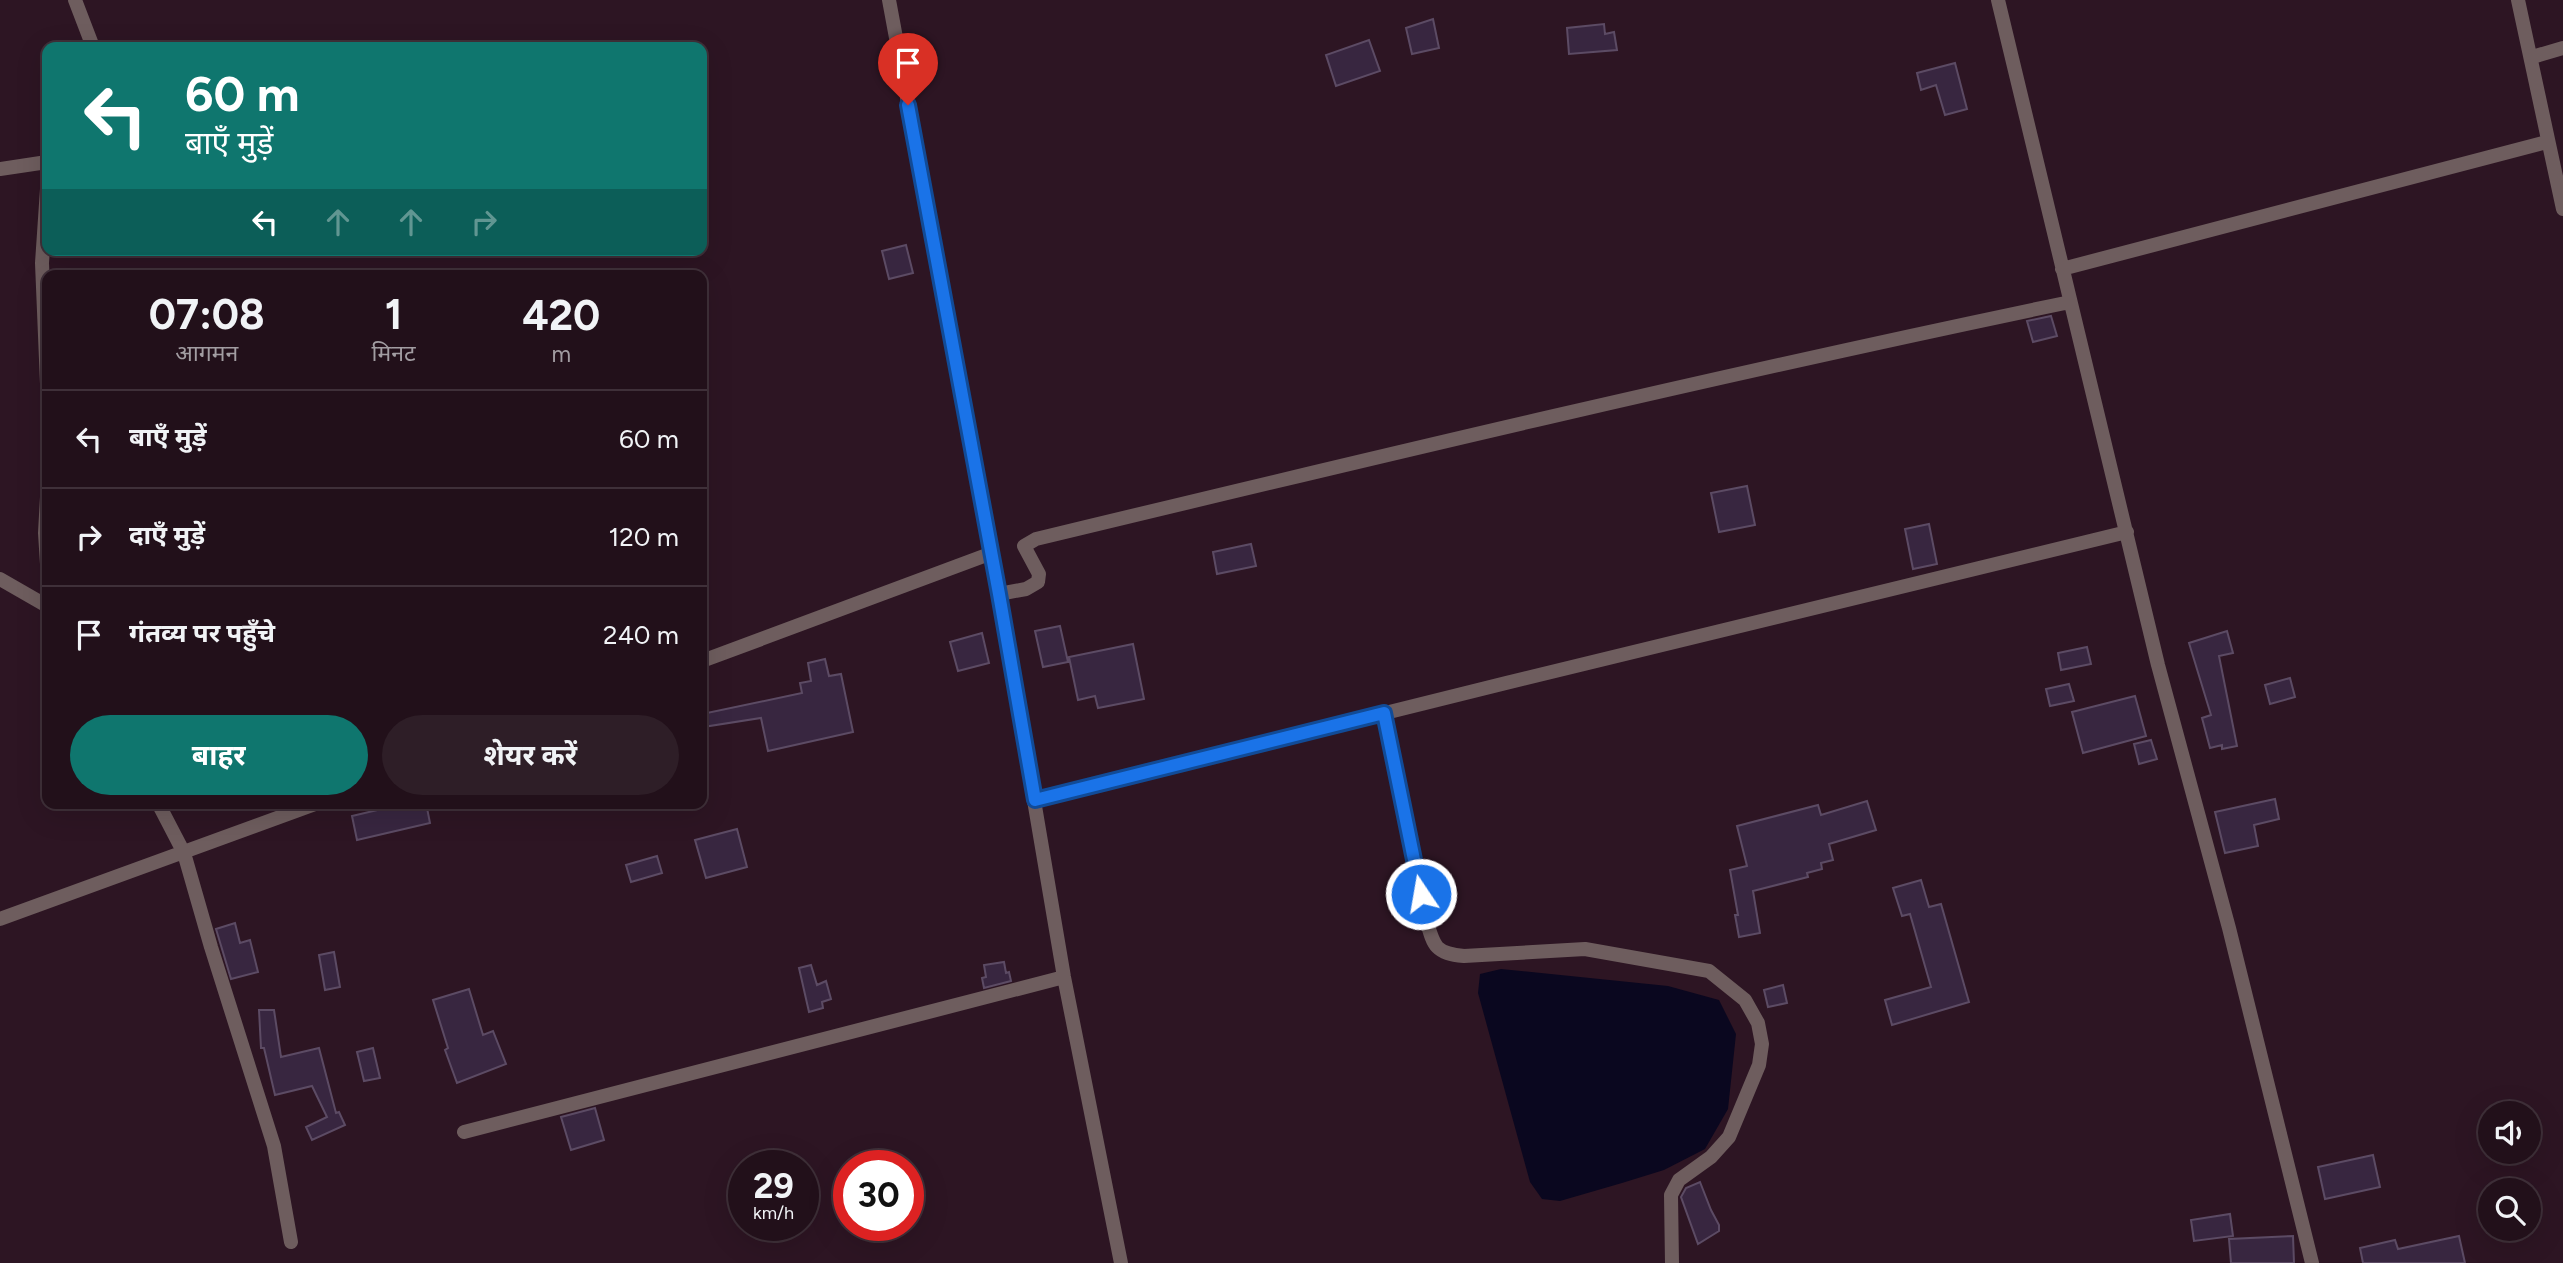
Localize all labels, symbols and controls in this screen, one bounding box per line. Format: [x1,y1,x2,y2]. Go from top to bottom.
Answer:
pin [878,33,938,105]
icon: arrive [889,44,927,82]
text: 60 m [185,64,300,123]
icon: left [70,70,161,161]
text: बाएँ मुड़ें [185,124,273,162]
icon: left [246,203,284,241]
icon: ahead [319,203,357,241]
icon: ahead [392,203,430,241]
icon: right [465,203,503,241]
text: 07:08 [149,289,265,340]
text: 1 [385,289,402,340]
text: 420 [522,290,600,341]
text: आगमन [175,339,238,367]
text: मिनट [371,339,416,367]
text: m [551,340,571,368]
icon: left [70,420,108,458]
text: बाएँ मुड़ें [129,421,206,453]
text: 60 m [619,423,679,455]
icon: right [70,518,108,556]
text: दाएँ मुड़ें [129,519,205,551]
text: 120 m [609,521,679,553]
icon: arrive [70,616,108,654]
text: गंतव्य पर पहुँचे [129,617,275,649]
text: 240 m [603,619,679,651]
button: बाहर [70,715,368,795]
button: शेयर करें [382,715,679,795]
position arrow [1384,857,1458,931]
map controls [2478,1101,2541,1241]
button: sound [2478,1101,2541,1164]
speed limit sign: 30 [833,1150,924,1241]
text: 29 [753,1165,794,1207]
button: search [2478,1178,2541,1241]
text: km/h [753,1202,794,1224]

